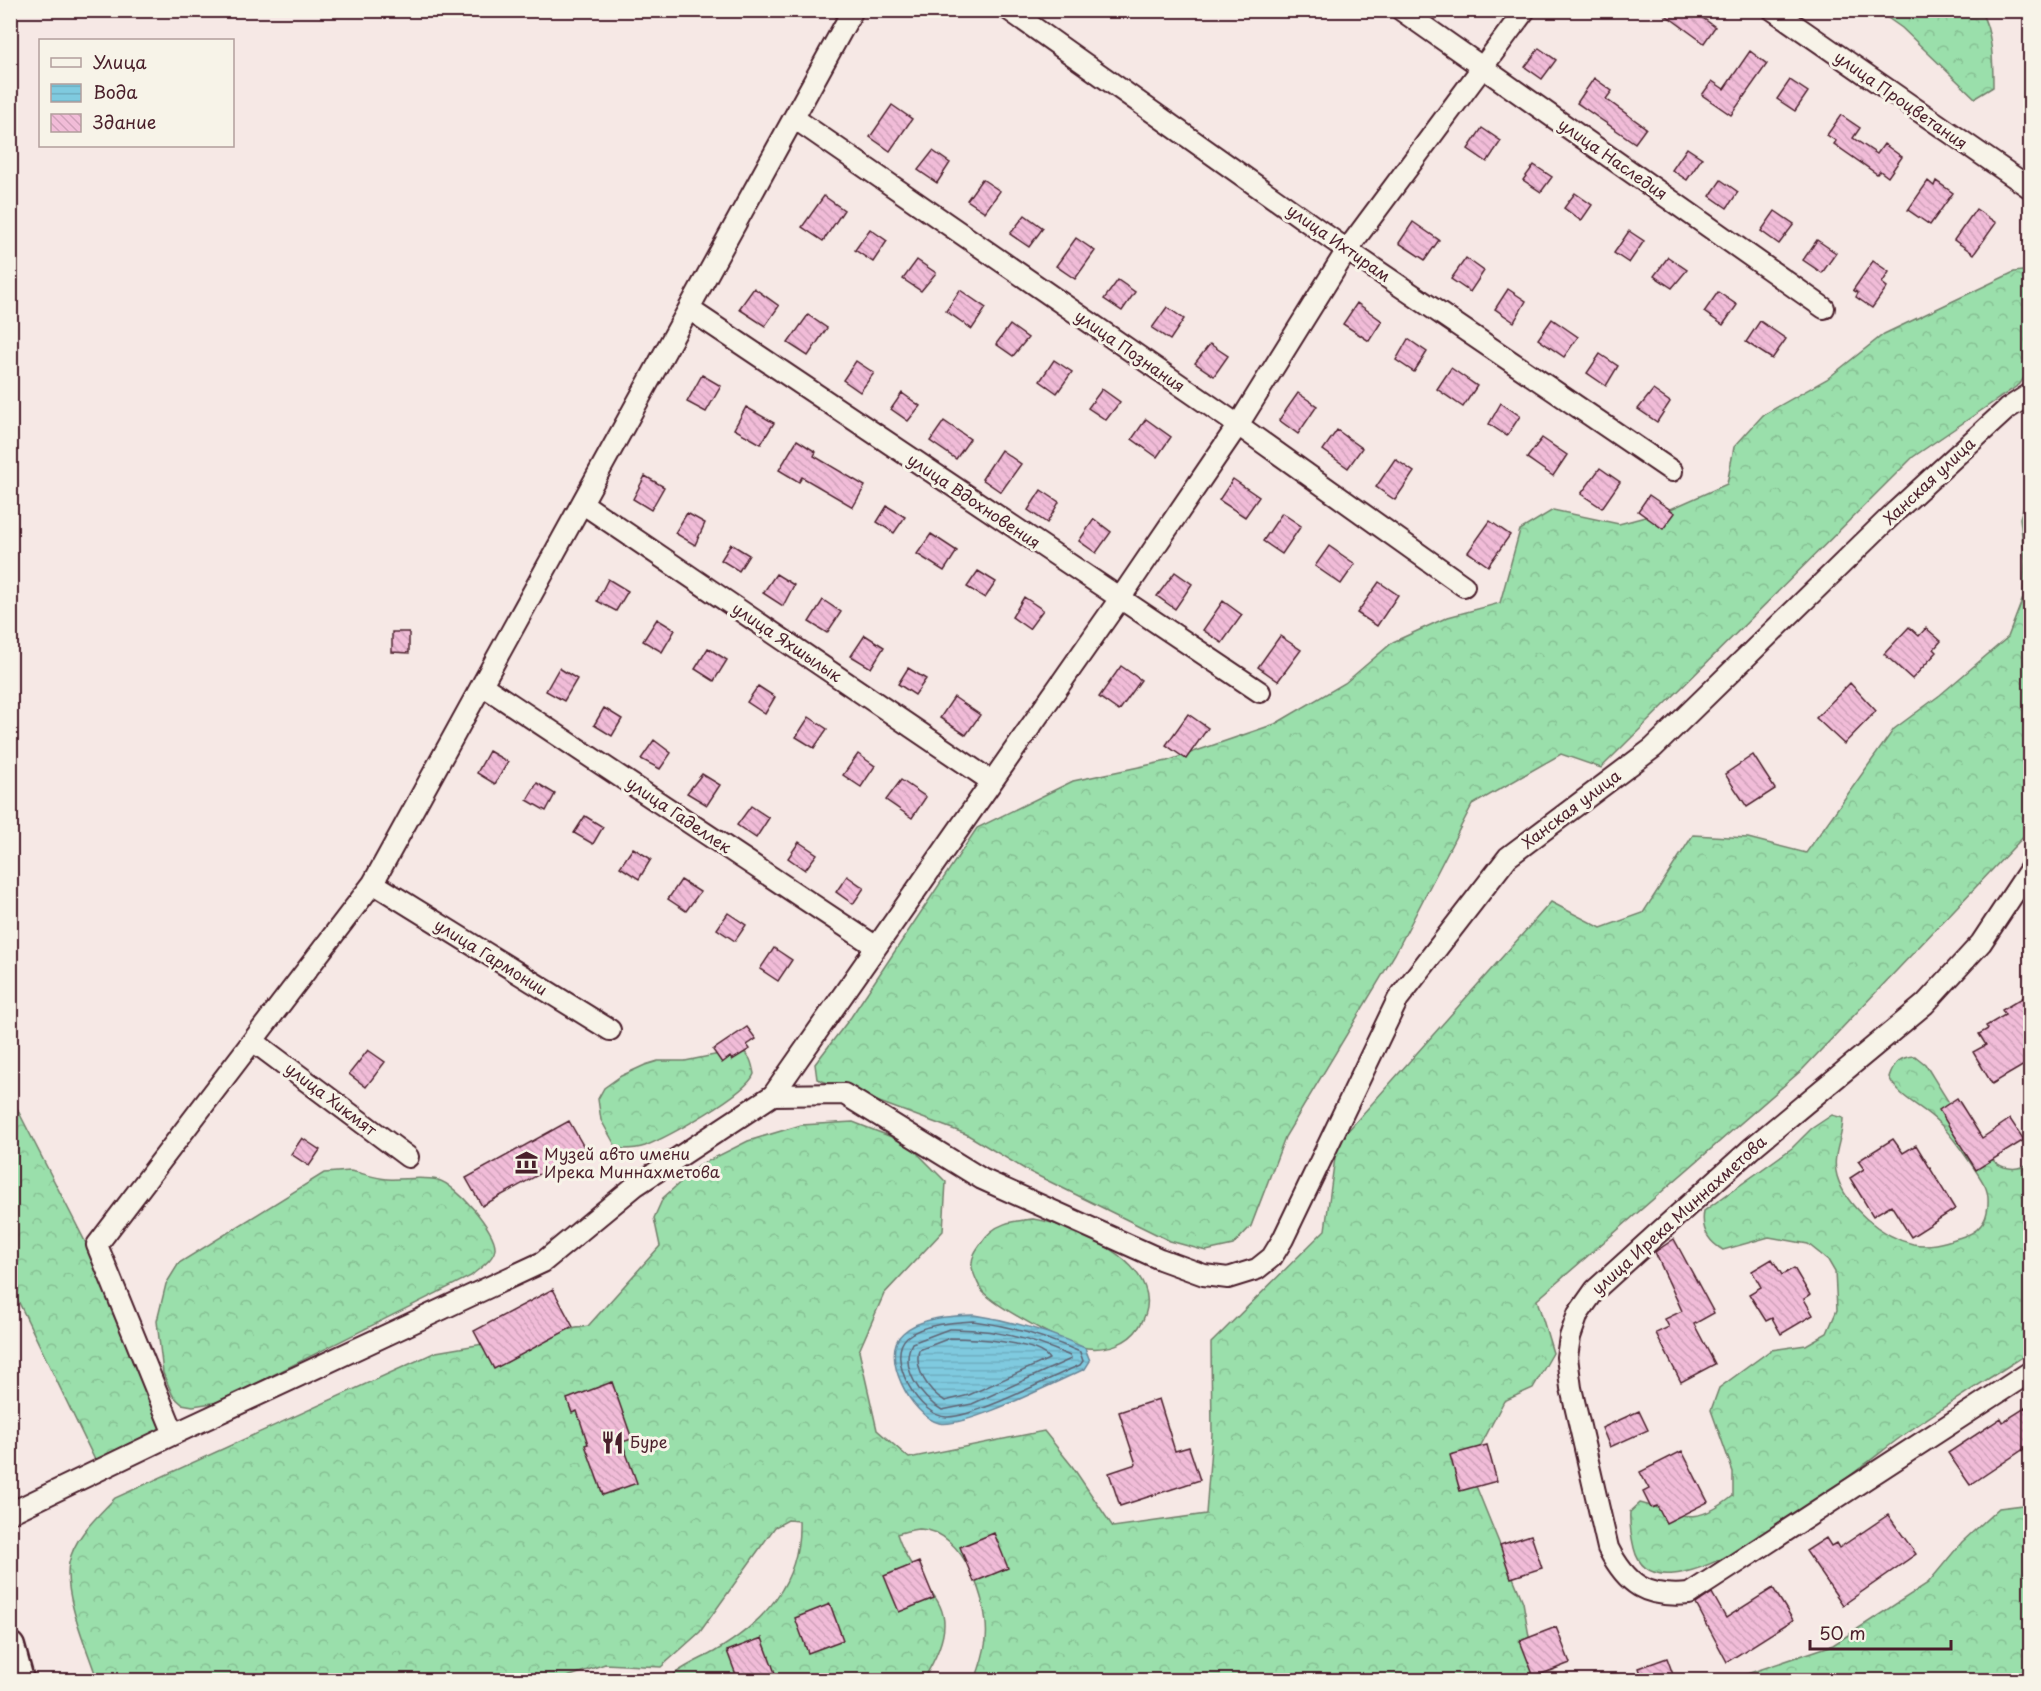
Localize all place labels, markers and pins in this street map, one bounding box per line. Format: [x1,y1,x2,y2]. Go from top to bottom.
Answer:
place label: Музей авто имени Ирека Миннахметова [544,1141,720,1183]
museum icon: Музей авто имени Ирека Миннахметова [513,1150,539,1176]
restaurant icon: Буре [599,1429,625,1455]
place label: Буре [630,1429,668,1453]

